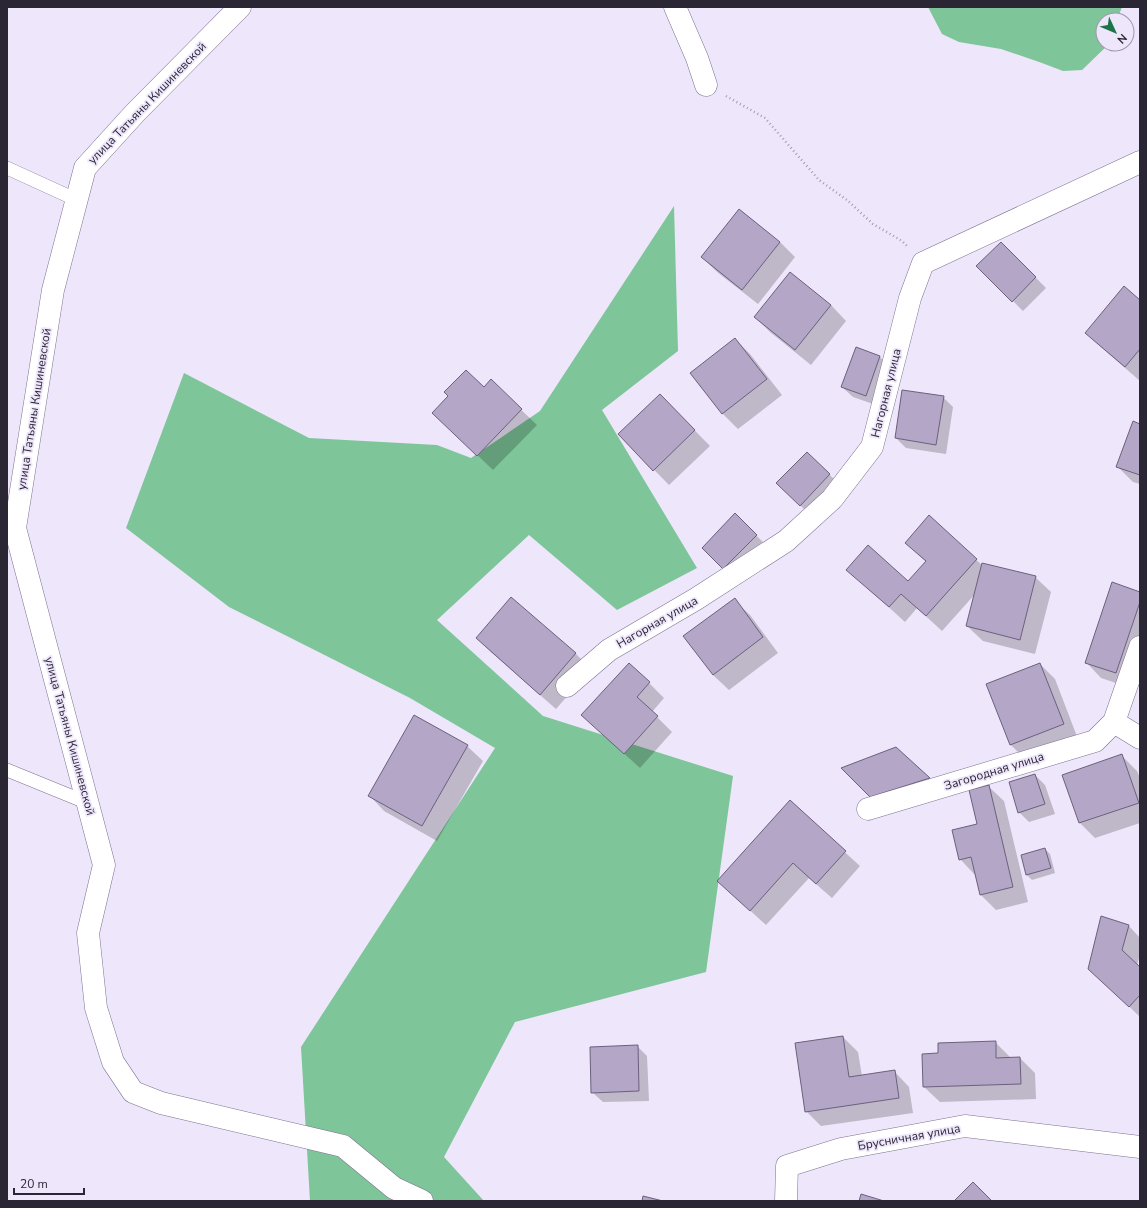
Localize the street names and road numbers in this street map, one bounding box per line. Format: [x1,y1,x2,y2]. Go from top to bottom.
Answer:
street label: улица Татьяны Кишиневской [84,39,210,167]
street label: улица Татьяны Кишиневской [13,327,55,491]
street label: Нагорная улица [867,347,905,439]
street label: Нагорная улица [613,592,701,652]
street label: улица Татьяны Кишиневской [41,655,99,817]
street label: Загородная улица [942,748,1046,794]
street label: Брусничная улица [856,1120,962,1154]

